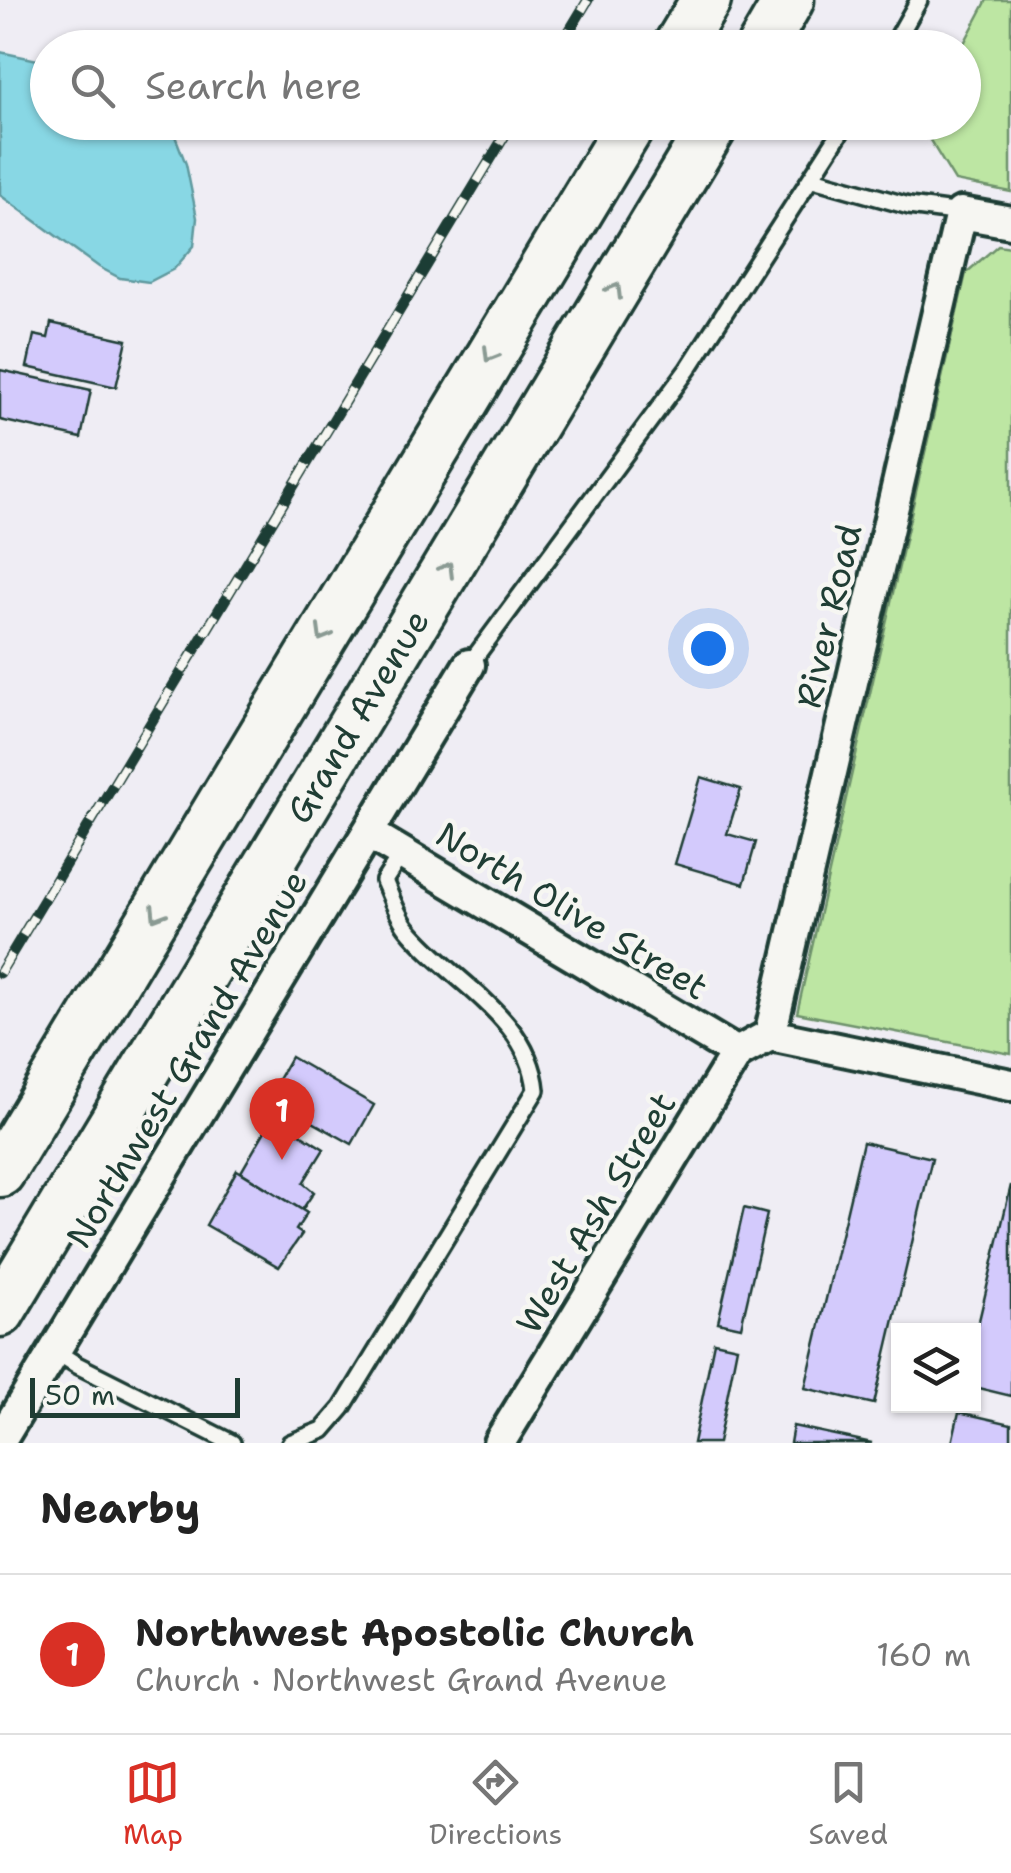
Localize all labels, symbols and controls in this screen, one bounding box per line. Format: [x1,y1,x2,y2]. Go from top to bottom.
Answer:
search box [30,30,981,140]
icon: search [65,58,120,113]
text: Search here [145,60,362,111]
one-way arrow [603,283,622,301]
one-way arrow [483,344,502,362]
street label: River Road [785,519,872,712]
one-way arrow [435,562,454,580]
street label: Grand Avenue [275,600,440,832]
one-way arrow [316,623,336,641]
your location [683,623,734,674]
street label: North Olive Street [427,811,717,1010]
street label: Northwest Grand Avenue [55,861,318,1256]
one-way arrow [150,903,169,921]
pin: 1 [250,1078,314,1160]
street label: West Ash Street [505,1083,686,1342]
map controls [891,1323,981,1413]
button: layers [891,1323,981,1413]
scale bar [30,1373,240,1418]
text: 50 m [45,1376,115,1414]
text: Nearby [40,1480,200,1536]
text: Northwest Apostolic Church [135,1607,694,1658]
text: 1 [65,1633,80,1676]
text: 160 m [876,1633,971,1676]
text: Church · Northwest Grand Avenue [135,1658,667,1701]
tab: Map [123,1755,183,1853]
tab: Directions [429,1755,562,1853]
tab: Saved [808,1755,888,1853]

